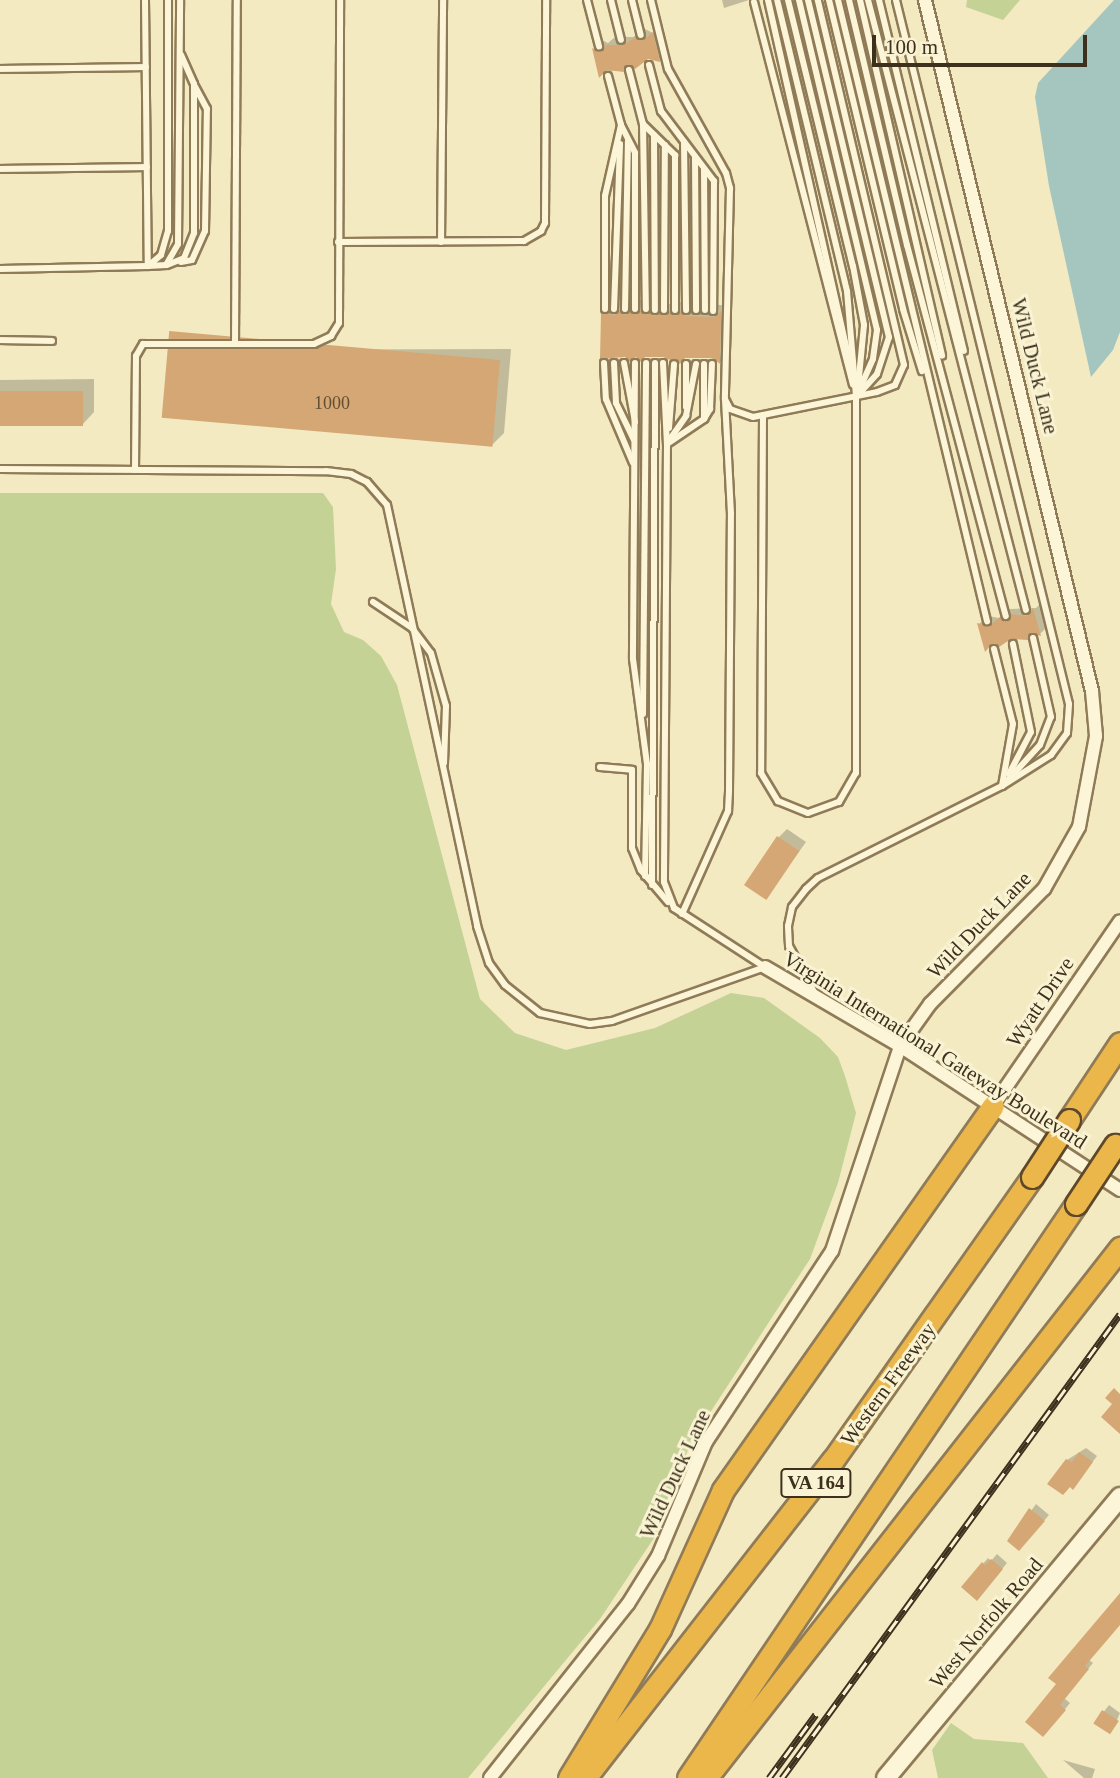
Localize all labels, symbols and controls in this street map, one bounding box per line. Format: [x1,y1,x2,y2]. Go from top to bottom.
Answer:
scale bar [875,21,1090,65]
text: 100 m [885,35,938,59]
street label: Wild Duck Lane [1006,295,1064,437]
house number: 1000 [314,392,350,414]
street label: Wild Duck Lane [922,866,1036,984]
street label: Virginia International Gateway Boulevard [778,946,1092,1154]
street label: Wyatt Drive [1001,952,1079,1052]
street label: Western Freeway [835,1318,941,1450]
street label: Wild Duck Lane [634,1406,716,1542]
road number: VA 164 [779,1468,853,1498]
street label: West Norfolk Road [924,1553,1048,1693]

